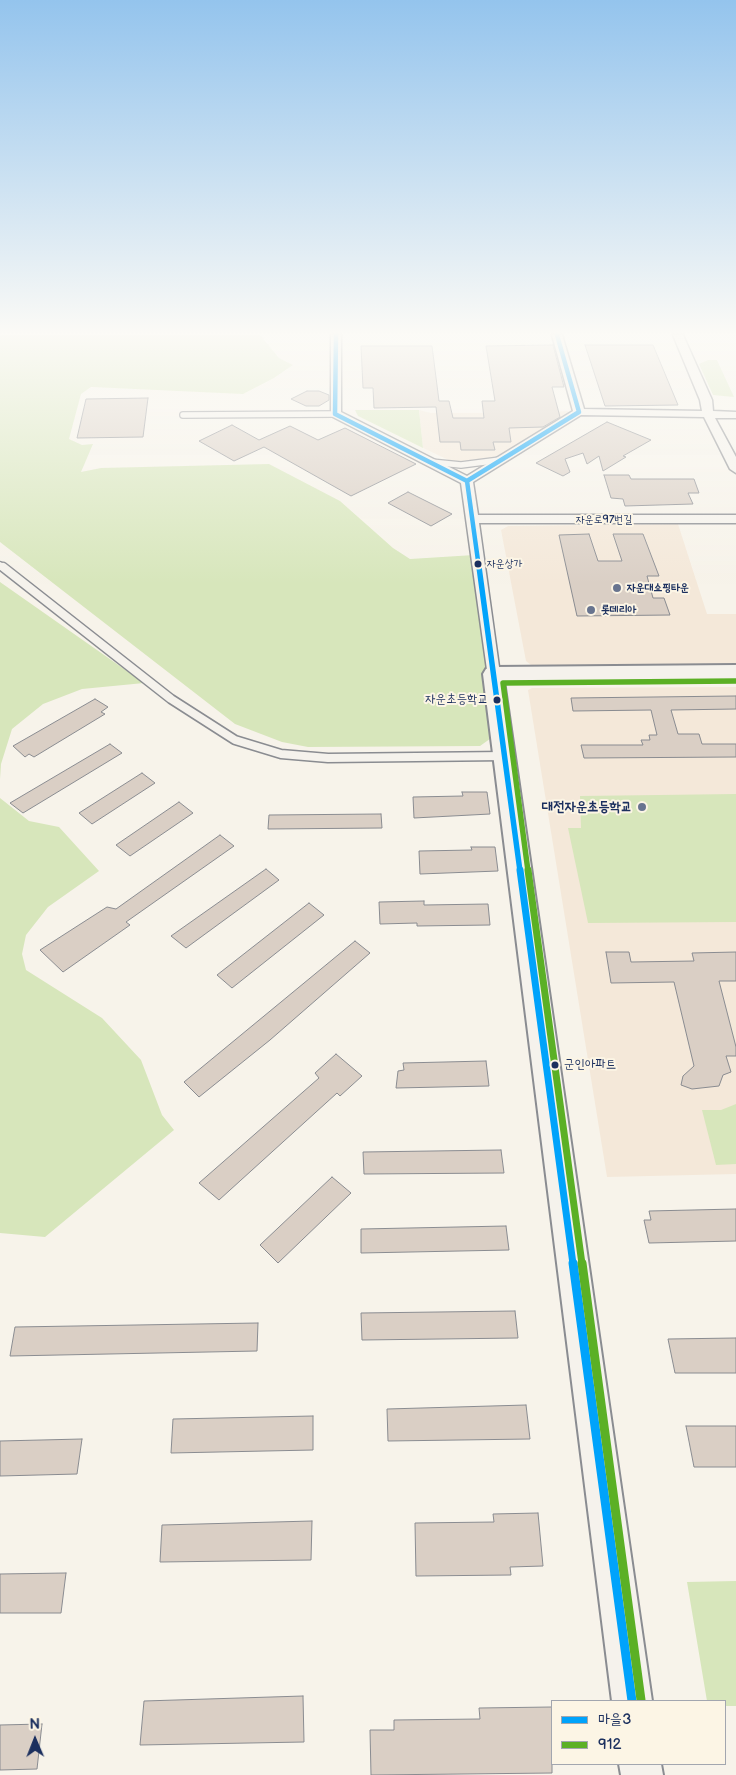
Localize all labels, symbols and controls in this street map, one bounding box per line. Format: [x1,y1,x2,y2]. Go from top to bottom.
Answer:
street label: 자운로97번길 [576,513,632,527]
place label: 자운상가 [487,557,522,571]
marker: 자운상가 [473,559,483,569]
place label: 자운대쇼핑타운 [627,581,689,595]
marker: 자운대쇼핑타운 [611,582,623,594]
place label: 롯데리아 [601,603,636,617]
marker: 롯데리아 [585,604,597,616]
place label: 자운초등학교 [425,692,488,708]
marker: 자운초등학교 [492,695,502,705]
place label: 대전자운초등학교 [542,799,632,815]
marker: 대전자운초등학교 [636,801,648,813]
place label: 군인아파트 [564,1057,616,1073]
marker: 군인아파트 [550,1060,560,1070]
legend [551,1700,726,1765]
text: 마을3 [598,1710,631,1729]
north arrow [10,1715,60,1765]
text: N [29,1716,40,1733]
text: 912 [598,1735,621,1754]

